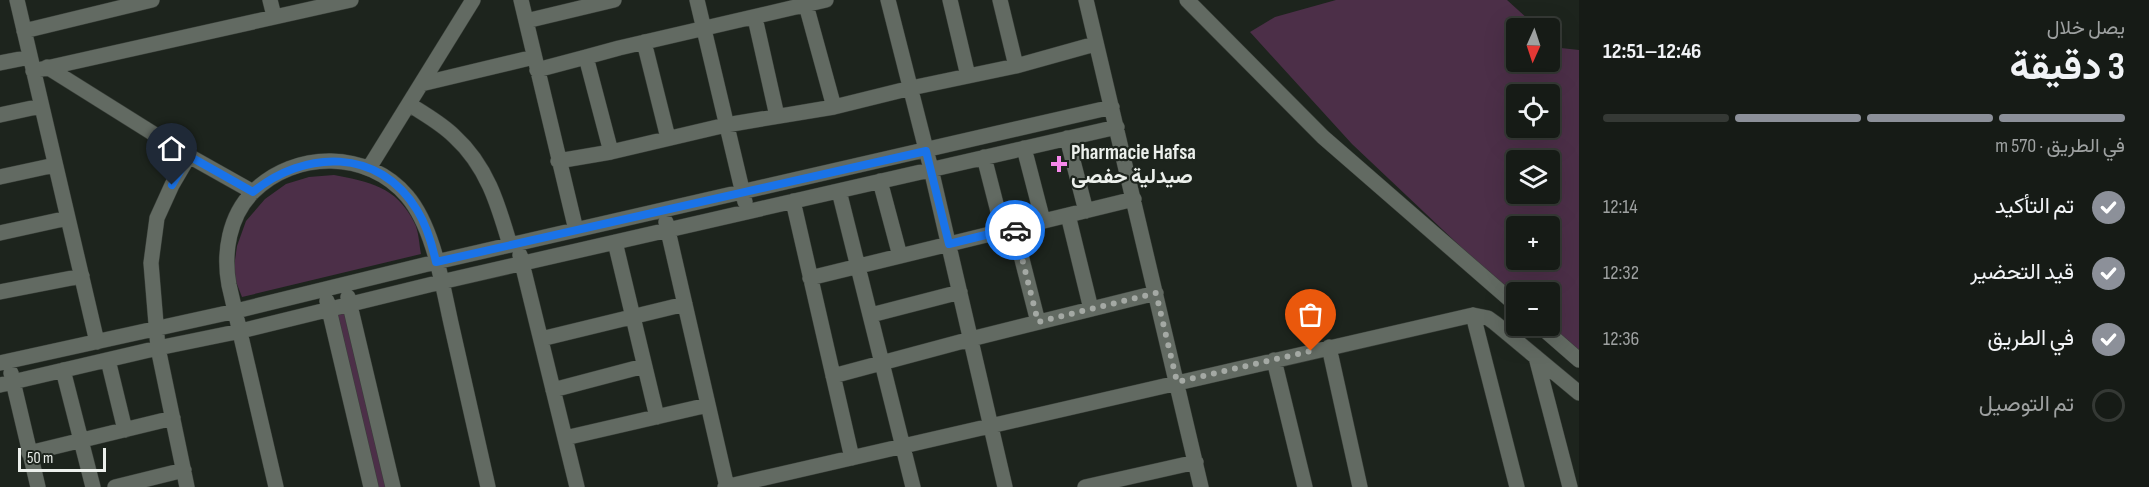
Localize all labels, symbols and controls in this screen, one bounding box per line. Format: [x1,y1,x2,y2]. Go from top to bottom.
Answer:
text: يصل خلال [2047,16,2125,40]
north arrow [1506,18,1560,72]
map controls [1506,18,1560,336]
text: 12:46–12:51 [1603,38,1701,65]
text: 3 دقيقة [2009,44,2125,91]
button: locate [1506,84,1560,138]
pin [146,123,197,185]
icon: home [155,132,188,165]
text: في الطريق · 570 m [1995,134,2125,158]
place label: Pharmacie Hafsa صيدلية حفصى [1071,140,1196,189]
button: layers [1506,150,1560,204]
marker: Pharmacie Hafsa صيدلية حفصى [1052,157,1066,171]
icon: check [2092,191,2125,224]
text: تم التأكيد [1995,193,2074,220]
text: 12:14 [1603,195,1638,219]
courier [985,200,1045,260]
icon: car [999,214,1032,247]
button: + [1506,216,1560,270]
icon: check [2092,257,2125,290]
text: قيد التحضير [1970,259,2074,286]
text: 12:32 [1603,261,1639,285]
button: − [1506,282,1560,336]
pin [1285,289,1336,351]
icon: bag [1294,298,1327,331]
icon: check [2092,323,2125,356]
text: في الطريق [1988,325,2074,352]
text: 12:36 [1603,327,1639,351]
text: تم التوصيل [1979,391,2074,418]
scale bar [18,445,106,472]
text: 50 m [27,449,53,468]

